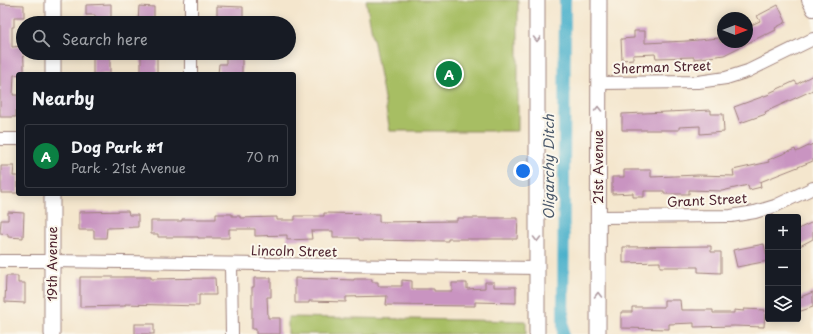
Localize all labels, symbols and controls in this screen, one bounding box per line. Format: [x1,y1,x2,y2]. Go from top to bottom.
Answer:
north arrow [717,12,753,48]
search box [16,16,296,60]
icon: search [30,27,52,49]
text: Search here [62,27,148,50]
one-way arrow [533,36,541,42]
street label: Sherman Street [613,55,711,78]
pin: A [436,59,462,89]
text: Nearby [32,85,94,111]
one-way arrow [594,106,602,112]
water label: Oligarchy Ditch [538,113,559,220]
street label: 21st Avenue [588,130,607,204]
text: Dog Park #1 [71,135,163,158]
text: A [41,147,51,166]
text: 70 m [246,147,279,166]
text: Park · 21st Avenue [71,158,186,177]
your location [513,161,533,181]
street label: Grant Street [666,188,748,211]
map controls [765,214,801,322]
button: + [765,214,801,250]
street label: 19th Avenue [42,227,61,301]
one-way arrow [533,236,541,242]
street label: Lincoln Street [251,240,337,261]
button: − [765,250,801,286]
button: layers [765,286,801,322]
one-way arrow [594,292,602,298]

